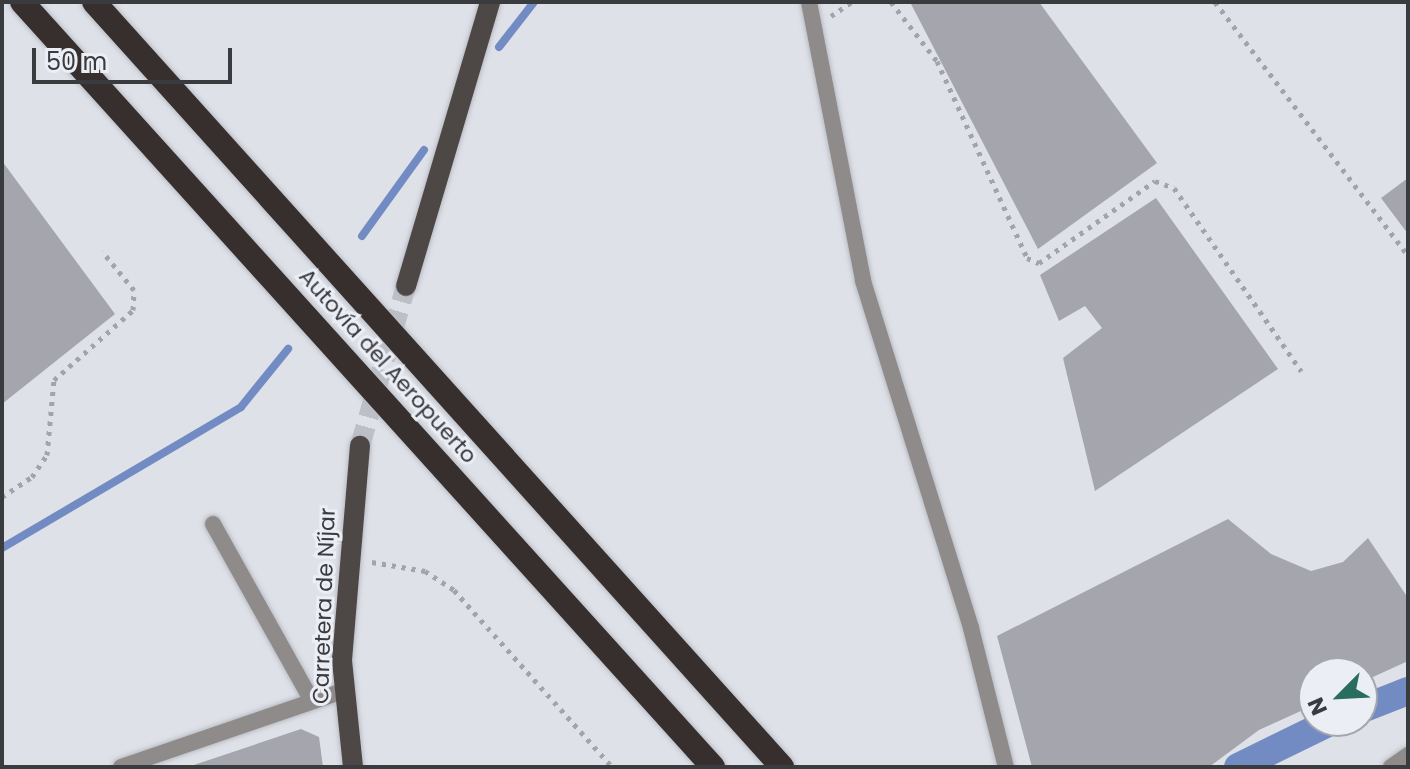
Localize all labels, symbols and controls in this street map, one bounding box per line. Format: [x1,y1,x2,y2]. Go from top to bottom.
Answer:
scale bar [36,32,236,82]
text: 50 m [46,45,107,78]
street label: Autovía del Aeropuerto [294,263,482,469]
street label: Carretera de Níjar [307,507,341,705]
north arrow [1298,657,1378,737]
text: N [1300,692,1335,720]

